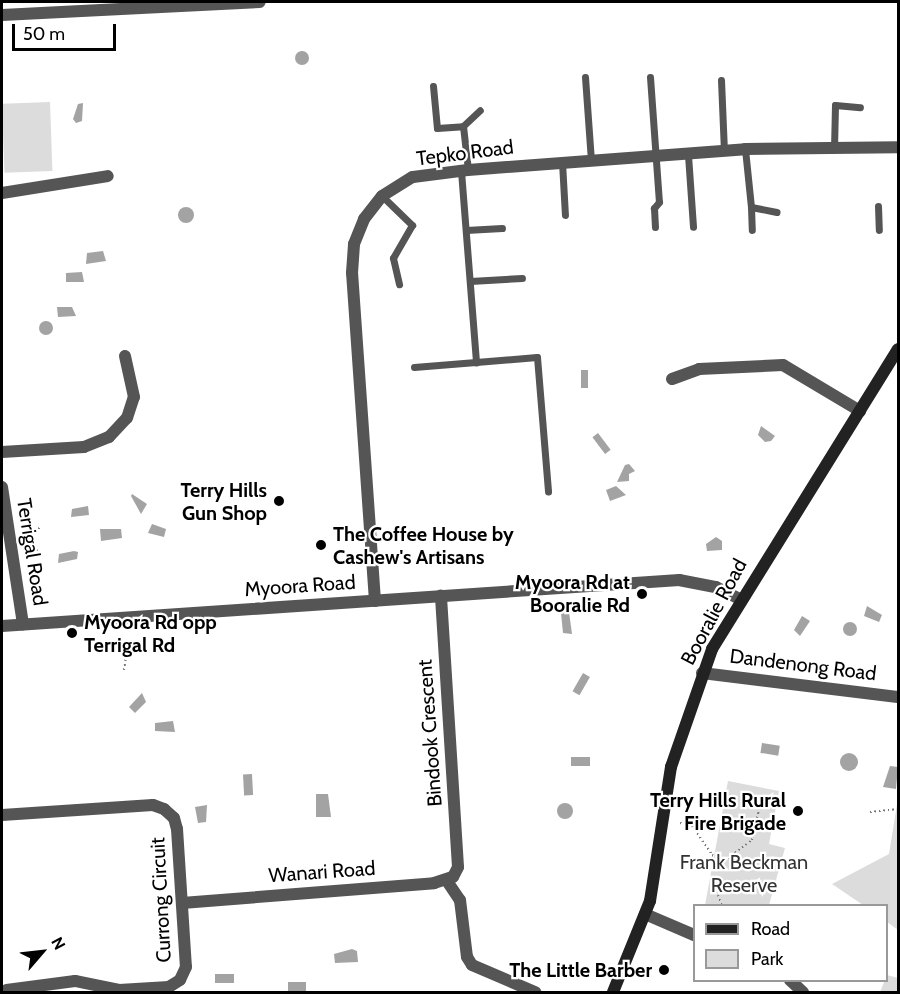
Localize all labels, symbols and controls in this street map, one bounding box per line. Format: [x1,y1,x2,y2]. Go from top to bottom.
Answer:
scale bar [15,12,118,50]
text: 50 m [23,23,65,45]
street label: Tepko Road [415,135,515,171]
place label: Terry Hills Gun Shop [180,478,267,525]
marker: Terry Hills Gun Shop [272,494,286,508]
street label: Terrigal Road [12,497,52,607]
place label: The Coffee House by Cashew's Artisans [333,522,514,569]
marker: The Coffee House by Cashew's Artisans [314,538,328,552]
street label: Booralie Road [676,555,752,669]
street label: Myoora Road [244,570,356,602]
place label: Myoora Rd at Booralie Rd [515,570,630,617]
marker: Myoora Rd at Booralie Rd [635,587,649,601]
place label: Myoora Rd opp Terrigal Rd [84,610,217,657]
marker: Myoora Rd opp Terrigal Rd [65,626,79,640]
street label: Dandenong Road [728,644,878,686]
street label: Bindook Crescent [413,659,447,807]
place label: Terry Hills Rural Fire Brigade [650,788,786,835]
marker: Terry Hills Rural Fire Brigade [791,804,805,818]
street label: Currong Circuit [146,837,176,963]
park label: Frank Beckman Reserve [680,850,808,897]
street label: Wanari Road [268,856,376,888]
legend [693,904,888,982]
text: Road [751,918,790,940]
north arrow [12,922,72,982]
text: N [47,934,69,953]
text: Park [751,948,783,970]
place label: The Little Barber [509,958,652,982]
marker: The Little Barber [657,963,671,977]

